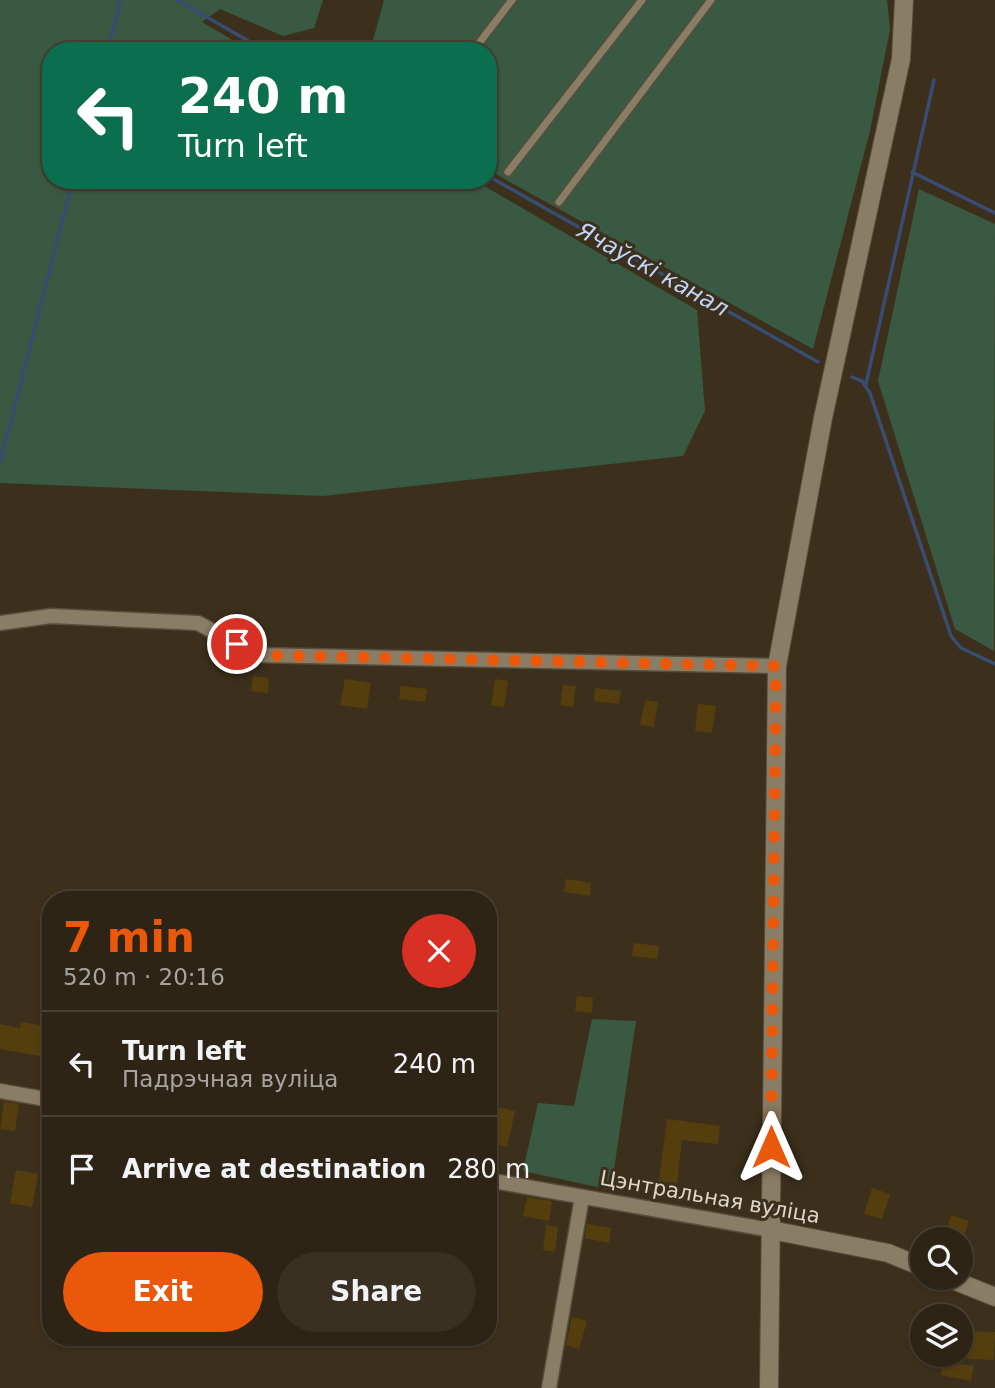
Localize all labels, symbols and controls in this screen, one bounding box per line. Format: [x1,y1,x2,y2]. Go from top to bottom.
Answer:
text: 240 m [178,68,348,125]
icon: left [63,70,154,161]
text: Turn left [178,127,308,165]
water label: Ячаўскі канал [572,216,734,322]
pin [207,614,267,674]
icon: arrive [218,625,256,663]
text: 7 min [63,913,195,962]
button: close [402,914,476,988]
text: 520 m · 20:16 [63,964,225,990]
text: Turn left [122,1036,246,1066]
icon: left [63,1045,101,1083]
text: 240 m [393,1049,476,1079]
text: Падрэчная вуліца [122,1066,338,1092]
position arrow [734,1110,808,1184]
icon: arrive [63,1150,101,1188]
text: Arrive at destination [122,1154,426,1184]
text: 280 m [447,1154,530,1184]
street label: Цэнтральная вуліца [598,1166,822,1228]
map controls [910,1227,973,1367]
button: search [910,1227,973,1290]
button: Exit [63,1252,263,1332]
button: Share [277,1252,476,1332]
button: layers [910,1304,973,1367]

